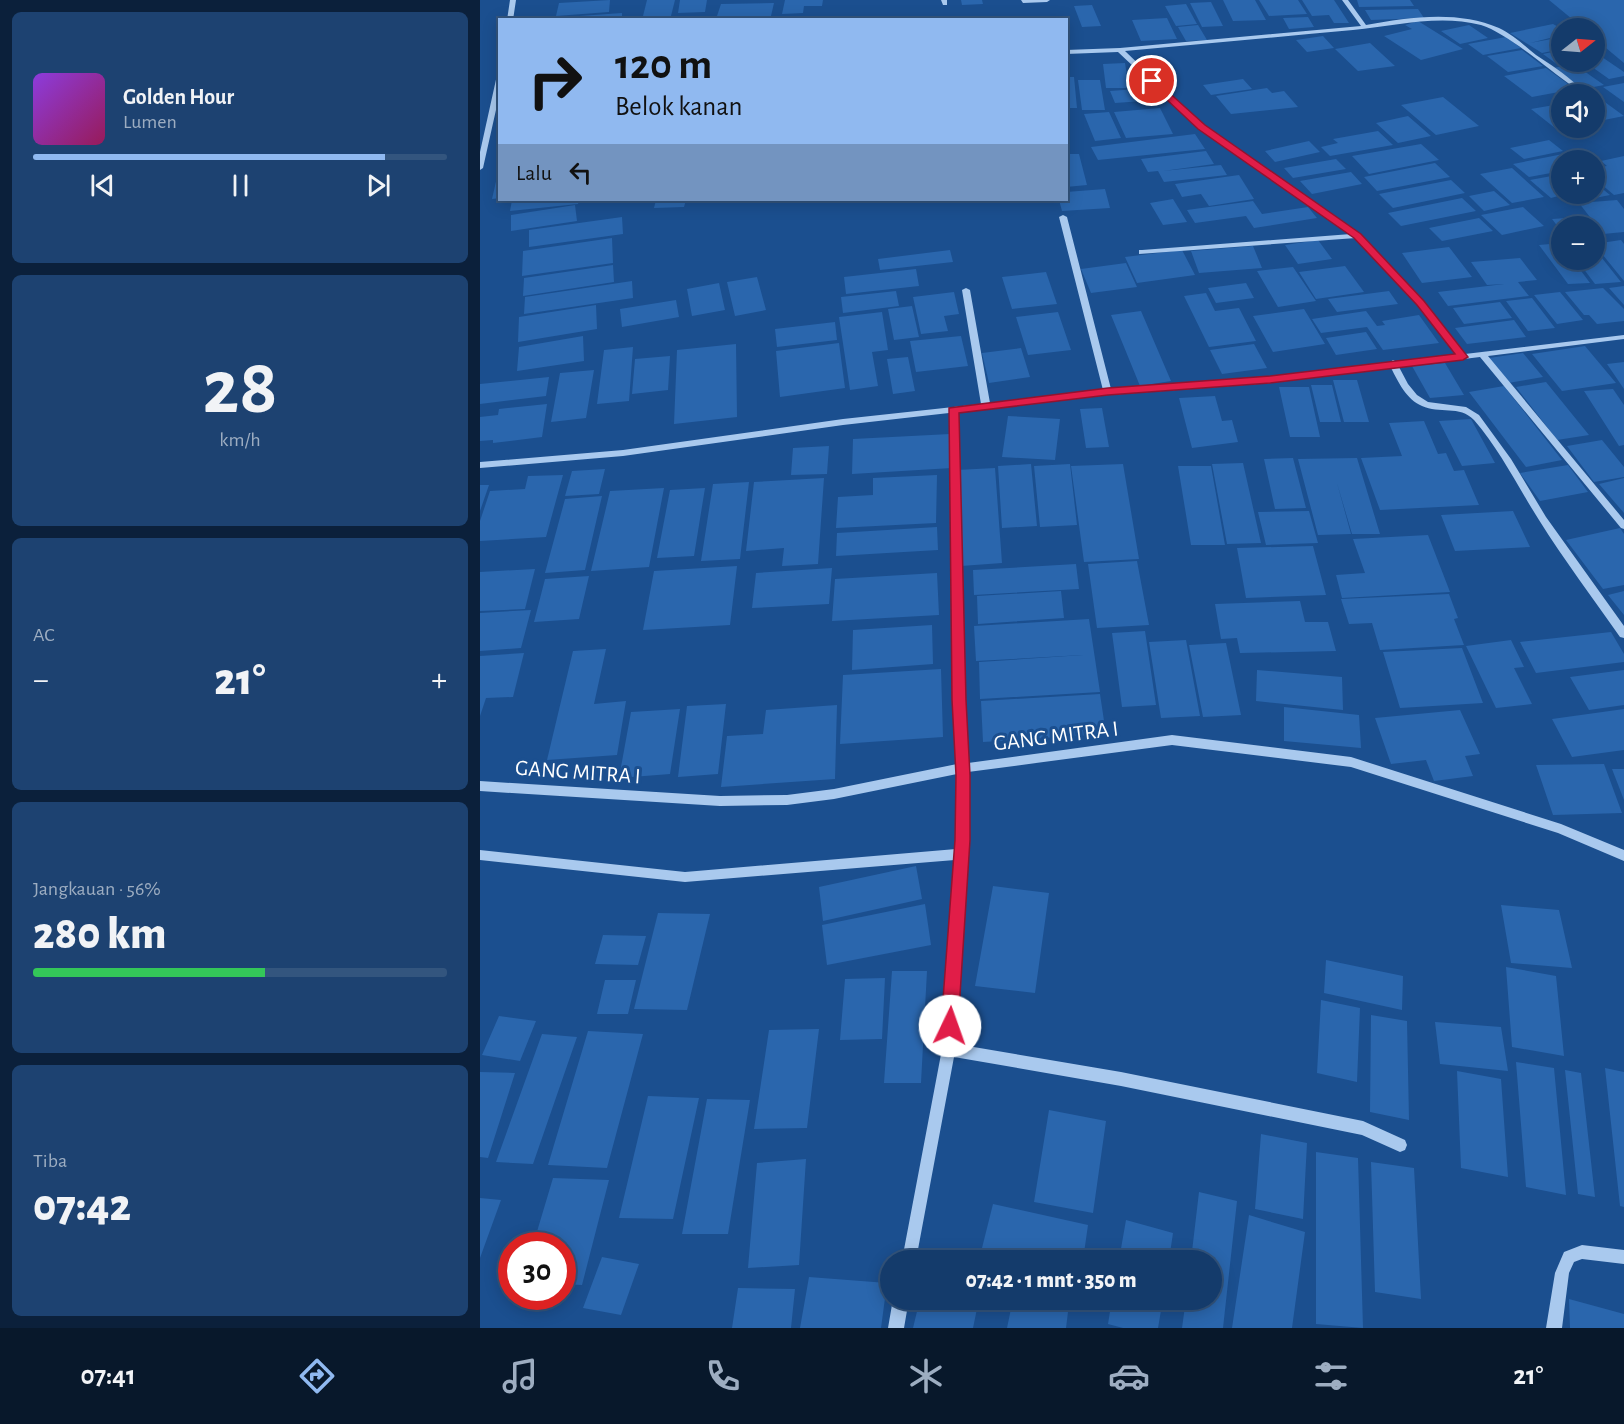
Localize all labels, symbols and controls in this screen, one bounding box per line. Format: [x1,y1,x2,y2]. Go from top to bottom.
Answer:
north arrow [1551,18,1605,72]
map controls [1551,18,1605,270]
icon: right [516,42,594,120]
text: 120 m [615,44,712,86]
pin [1126,55,1177,106]
icon: arrive [1135,64,1168,97]
button: sound [1551,84,1605,138]
text: Golden Hour [123,86,234,108]
text: Belok kanan [615,93,742,120]
text: Lumen [123,112,177,132]
button: + [1551,150,1605,204]
icon: left [564,156,597,189]
text: Lalu [516,162,552,184]
icon: previous [86,169,119,202]
icon: pause [224,169,257,202]
icon: next [362,169,395,202]
button: − [1551,216,1605,270]
text: 28 [202,350,278,428]
text: km/h [219,430,261,450]
text: AC [33,625,55,645]
text: 21° [214,658,266,703]
text: − [33,664,49,697]
text: + [431,664,447,697]
street label: GANG MITRA I [992,717,1120,755]
street label: GANG MITRA I [515,757,641,787]
text: Jangkauan · 56% [33,879,161,899]
text: 280 km [33,912,167,957]
position arrow [918,994,982,1058]
text: Tiba [33,1151,67,1171]
text: 07:42 [33,1184,131,1229]
speed limit sign: 30 [498,1232,576,1310]
text: 07:42 · 1 mnt · 350 m [966,1269,1136,1291]
icon: directions [296,1355,338,1397]
icon: music [499,1355,541,1397]
icon: phone [702,1355,744,1397]
icon: climate [905,1355,947,1397]
icon: car [1108,1355,1150,1397]
icon: filters [1310,1355,1352,1397]
text: 07:41 [80,1362,136,1389]
text: 21° [1513,1362,1544,1389]

